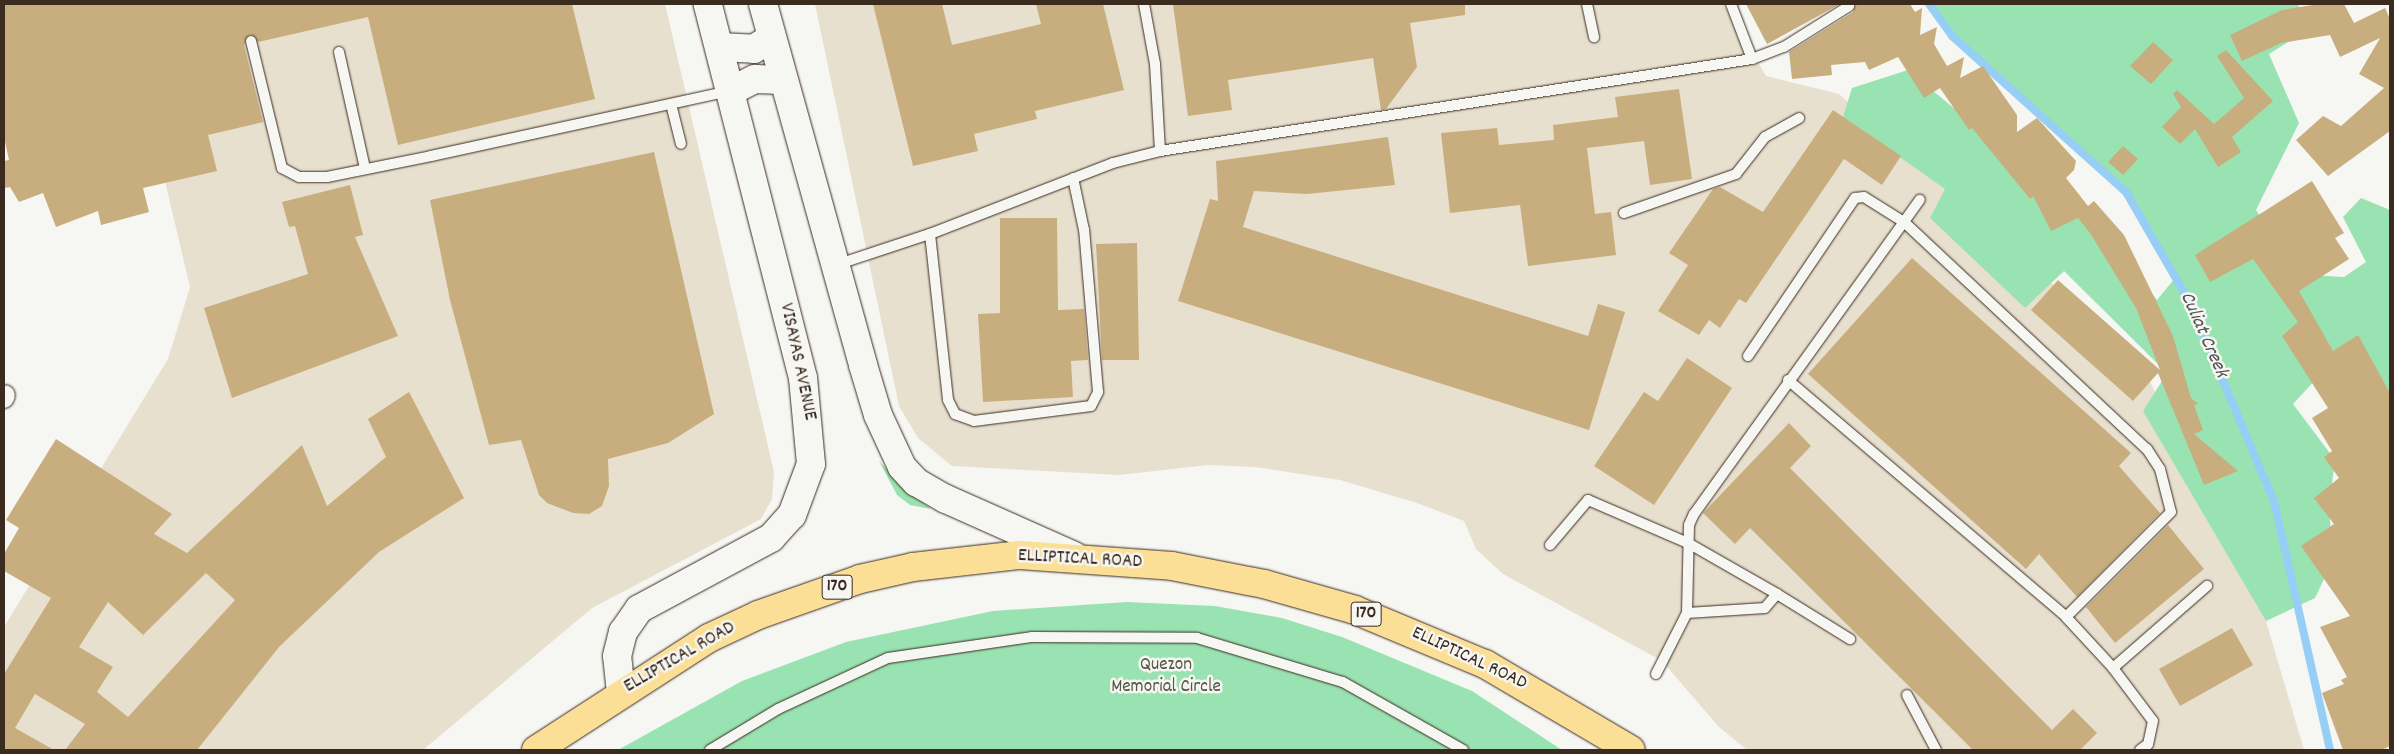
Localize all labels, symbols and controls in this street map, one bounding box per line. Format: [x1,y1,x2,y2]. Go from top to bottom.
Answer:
water label: Culiat Creek [2173,288,2233,382]
street label: VISAYAS AVENUE [773,301,821,423]
street label: ELLIPTICAL ROAD [1017,545,1143,575]
road number: 170 [821,572,853,602]
road number: 170 [1350,598,1382,630]
street label: ELLIPTICAL ROAD [620,617,740,699]
street label: ELLIPTICAL ROAD [1408,622,1530,696]
park label: Quezon Memorial Circle [1111,655,1221,699]

